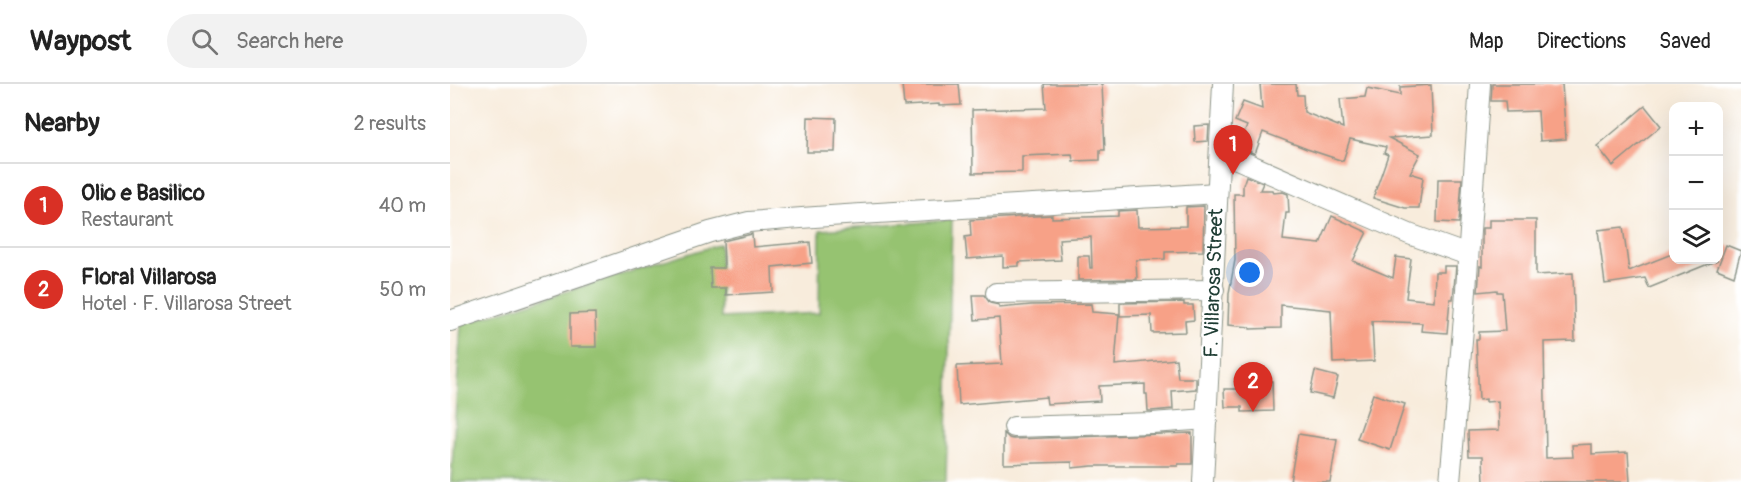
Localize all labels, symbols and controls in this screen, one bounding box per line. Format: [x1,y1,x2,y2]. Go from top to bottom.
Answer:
search box [167,14,587,68]
text: Waypost [30,24,131,59]
icon: search [188,25,221,58]
text: Search here [236,27,343,55]
text: Map [1469,28,1504,55]
text: Directions [1537,28,1626,55]
text: Saved [1659,28,1711,55]
map controls [1669,102,1723,264]
button: + [1669,102,1723,156]
text: Nearby [24,107,100,139]
text: 2 results [354,111,426,136]
pin: 1 [1214,126,1252,175]
button: − [1669,156,1723,210]
text: Olio e Basilico [81,179,205,207]
text: 1 [40,193,47,218]
text: 40 m [379,193,426,218]
text: Restaurant [81,207,173,232]
street label: F. Villarosa Street [1198,207,1229,358]
button: layers [1669,210,1723,264]
your location [1235,258,1264,287]
text: Floral Villarosa [81,263,216,291]
text: 2 [38,277,49,302]
text: 50 m [379,277,426,302]
text: Hotel · F. Villarosa Street [81,291,292,316]
pin: 2 [1234,362,1272,412]

